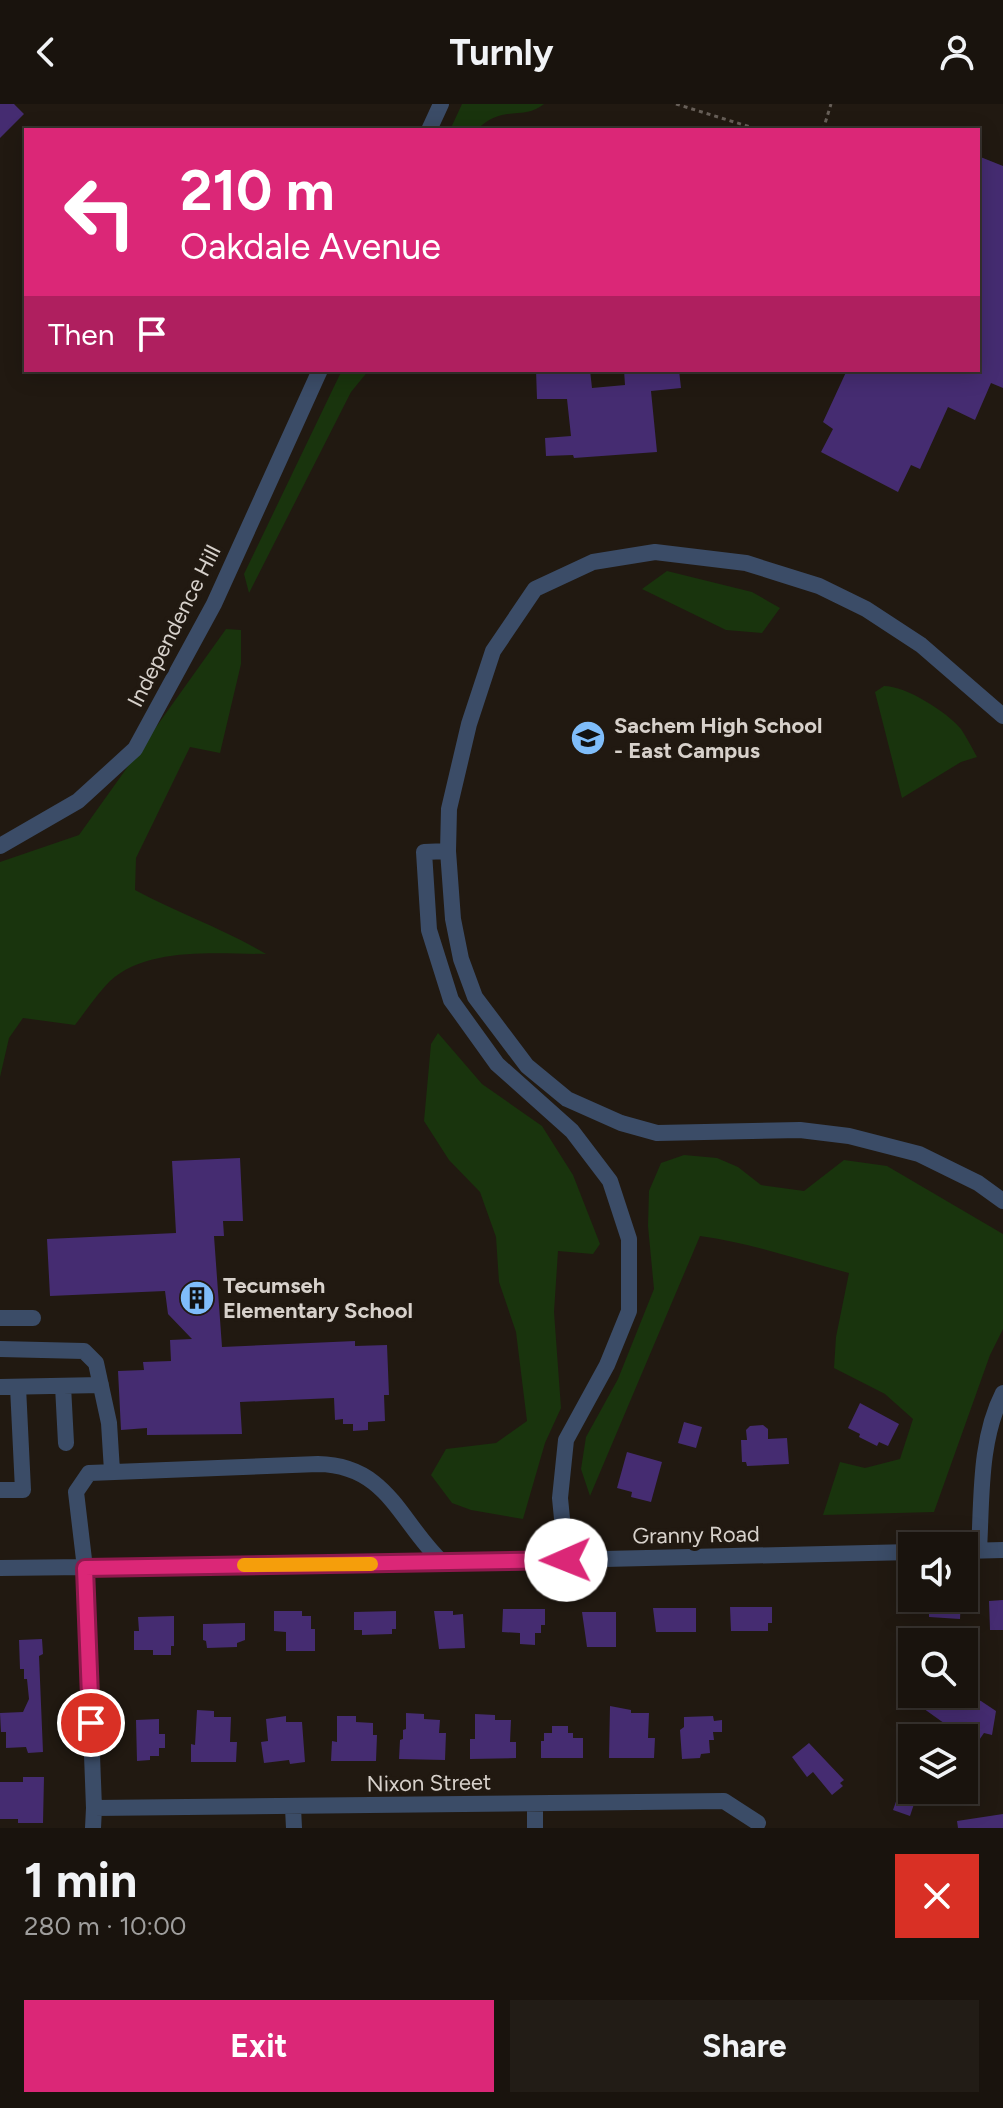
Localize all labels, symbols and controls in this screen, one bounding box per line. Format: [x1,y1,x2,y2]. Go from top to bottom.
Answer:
icon: back [24,30,68,74]
icon: person [935,30,979,74]
text: Turnly [450,31,553,74]
text: 210 m [180,157,335,224]
icon: left [48,160,152,264]
text: Oakdale Avenue [180,225,441,268]
icon: arrive [130,312,174,356]
text: Then [48,316,114,353]
street label: Independence Hill [122,540,226,712]
place label: Sachem High School - East Campus [614,712,822,764]
school or university icon: Sachem High School - East Campus [569,719,607,757]
place label: Tecumseh Elementary School [223,1272,413,1324]
building icon: Tecumseh Elementary School [178,1279,216,1317]
position arrow [524,1518,608,1602]
street label: Granny Road [632,1520,760,1550]
map controls [898,1532,978,1804]
button: sound [898,1532,978,1612]
button: search [898,1628,978,1708]
pin [57,1689,125,1757]
icon: arrive [69,1701,113,1745]
button: layers [898,1724,978,1804]
street label: Nixon Street [367,1768,491,1798]
text: 1 min [24,1851,137,1909]
button: close [895,1854,979,1938]
text: 280 m · 10:00 [24,1910,186,1942]
button: Exit [24,2000,494,2092]
button: Share [510,2000,979,2092]

